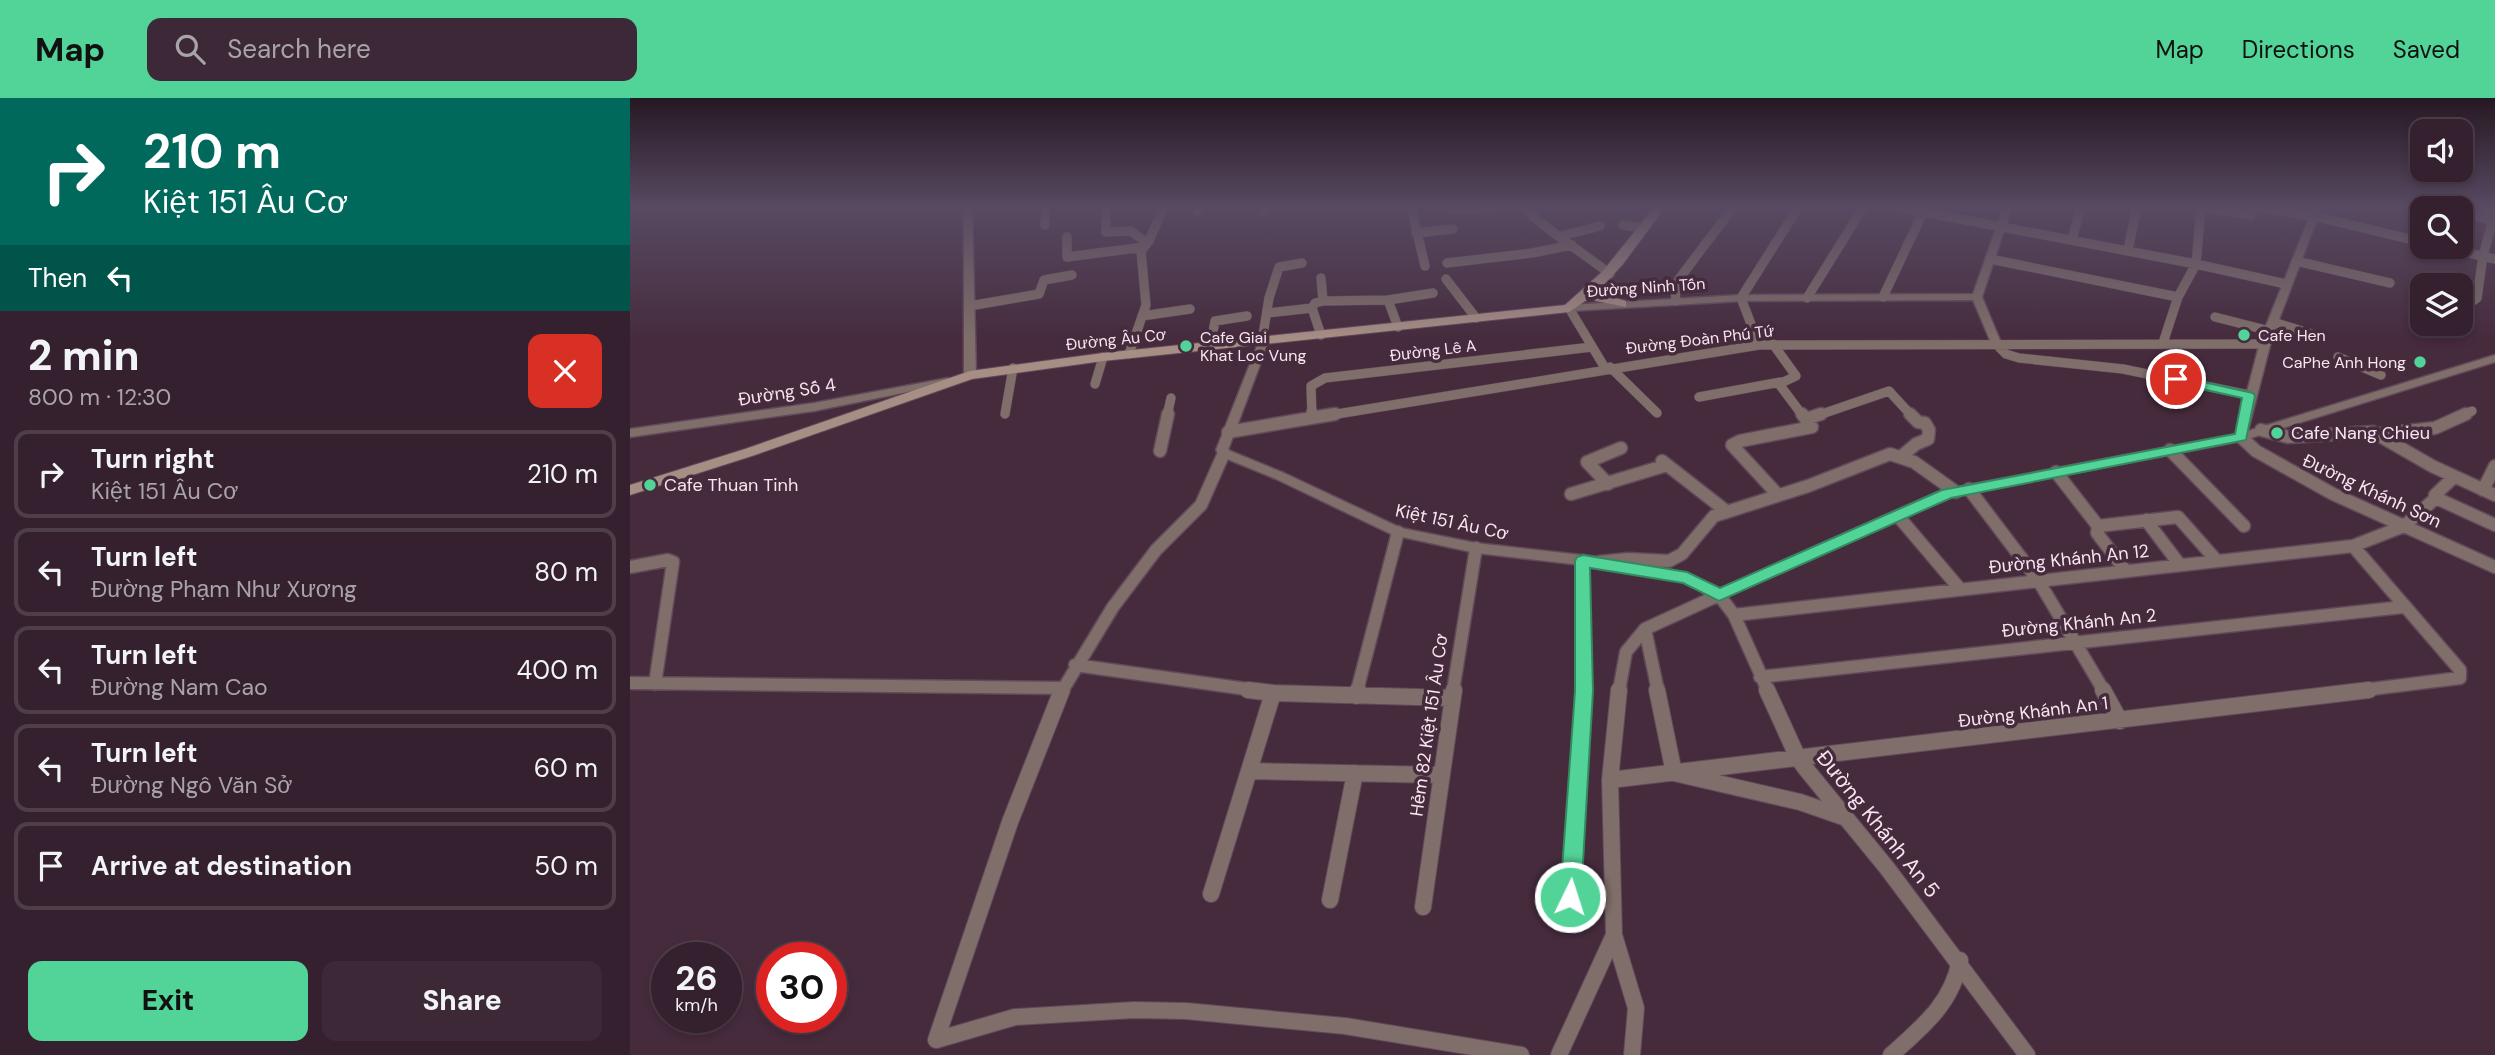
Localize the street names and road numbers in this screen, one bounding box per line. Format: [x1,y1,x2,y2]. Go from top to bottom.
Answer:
street label: Đường Ninh Tốn [1586,273,1706,302]
street label: Đường Đoàn Phú Tứ [1625,320,1776,359]
street label: Đường Âu Cơ [1065,324,1168,355]
street label: Đường Lê A [1389,335,1478,366]
street label: Đường Số 4 [736,372,838,412]
street label: Đường Khánh Sơn [2299,448,2445,534]
street label: Kiệt 151 Âu Cơ [1393,498,1511,546]
street label: Đường Khánh An 12 [1988,539,2150,579]
street label: Đường Khánh An 2 [2000,603,2158,643]
street label: Hẻm 82 Kiệt 151 Âu Cơ [1404,632,1454,818]
street label: Đường Khánh An 1 [1957,691,2109,733]
street label: Đường Khánh An 5 [1810,744,1946,904]

